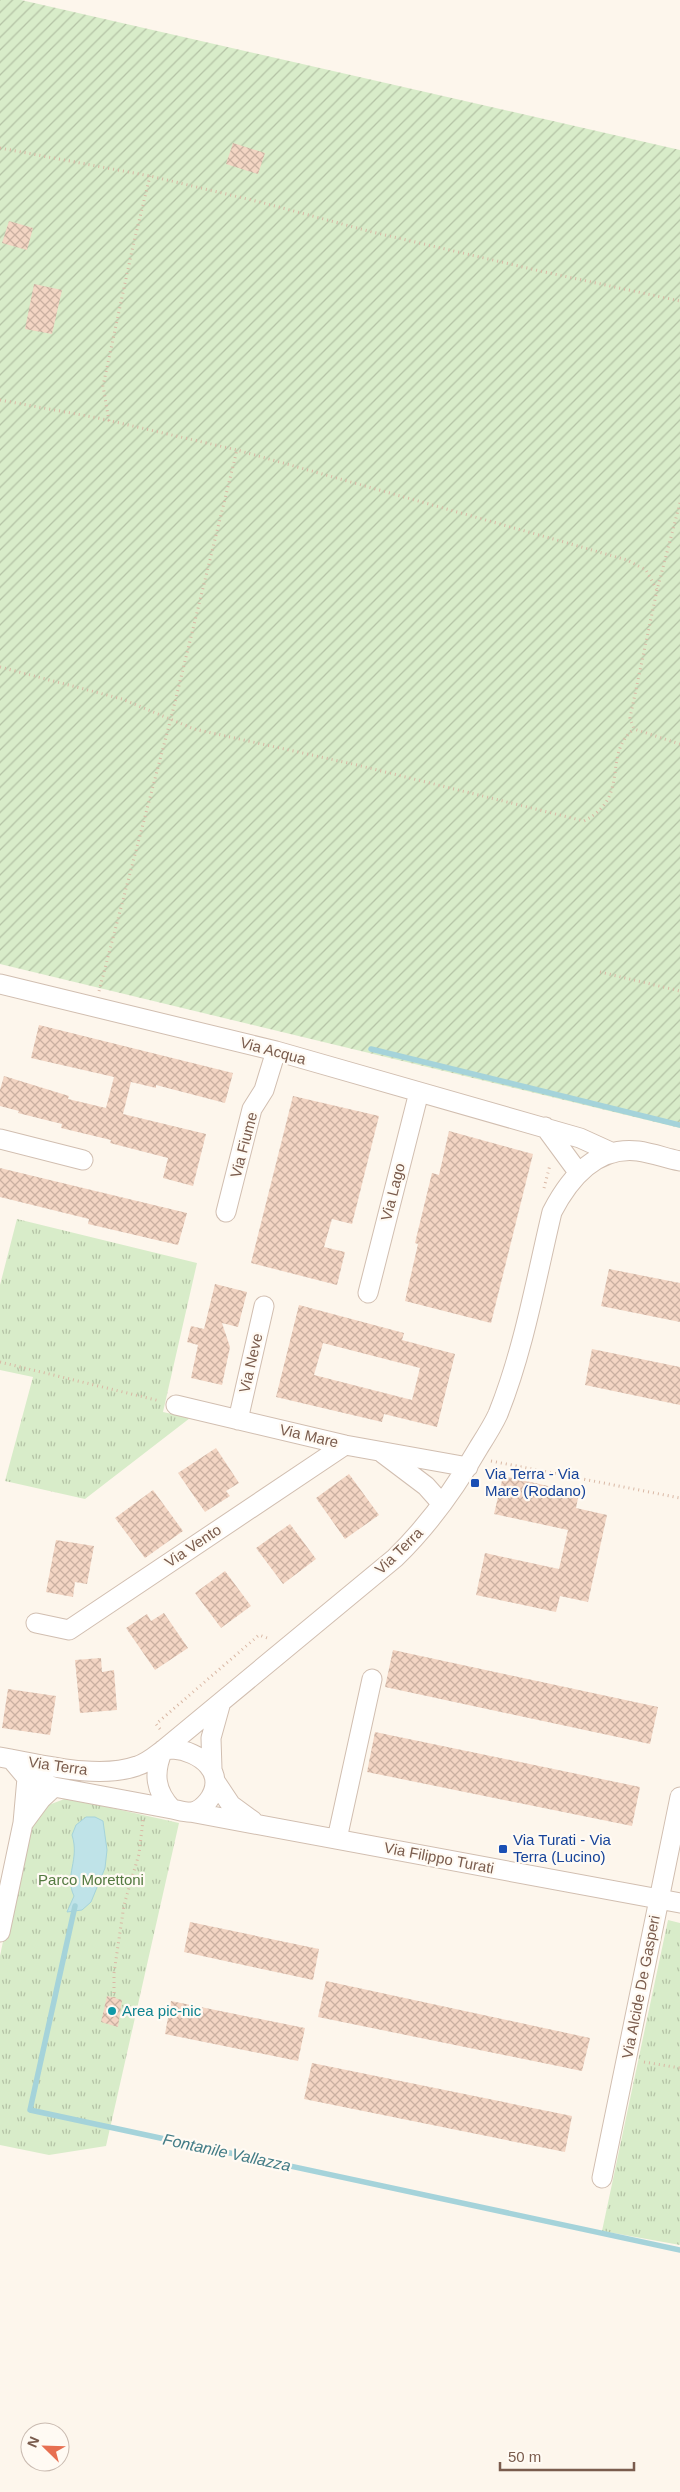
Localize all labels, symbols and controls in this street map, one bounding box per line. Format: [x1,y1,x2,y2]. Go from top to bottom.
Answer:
street label: Via Acqua [238,1034,308,1068]
street label: Via Fiume [227,1110,260,1180]
street label: Via Lago [377,1161,408,1223]
street label: Via Neve [235,1331,266,1394]
street label: Via Mare [278,1421,340,1451]
place label: Via Terra - Via Mare (Rodano) [485,1465,586,1499]
marker: Via Terra - Via Mare (Rodano) [469,1477,481,1489]
street label: Via Vento [161,1521,224,1571]
street label: Via Terra [371,1523,426,1577]
street label: Via Terra [27,1753,89,1778]
place label: Via Turati - Via Terra (Lucino) [513,1831,611,1865]
street label: Via Filippo Turati [383,1839,495,1876]
marker: Via Turati - Via Terra (Lucino) [497,1843,509,1855]
park label: Parco Morettoni [38,1871,144,1888]
street label: Via Alcide De Gasperi [618,1914,663,2060]
place label: Area pic-nic [122,2002,202,2019]
marker: Area pic-nic [106,2005,118,2017]
water label: Fontanile Vallazza [161,2131,292,2174]
north arrow [20,2422,70,2472]
text: N [24,2434,42,2450]
scale bar [500,2440,634,2472]
text: 50 m [508,2448,541,2465]

